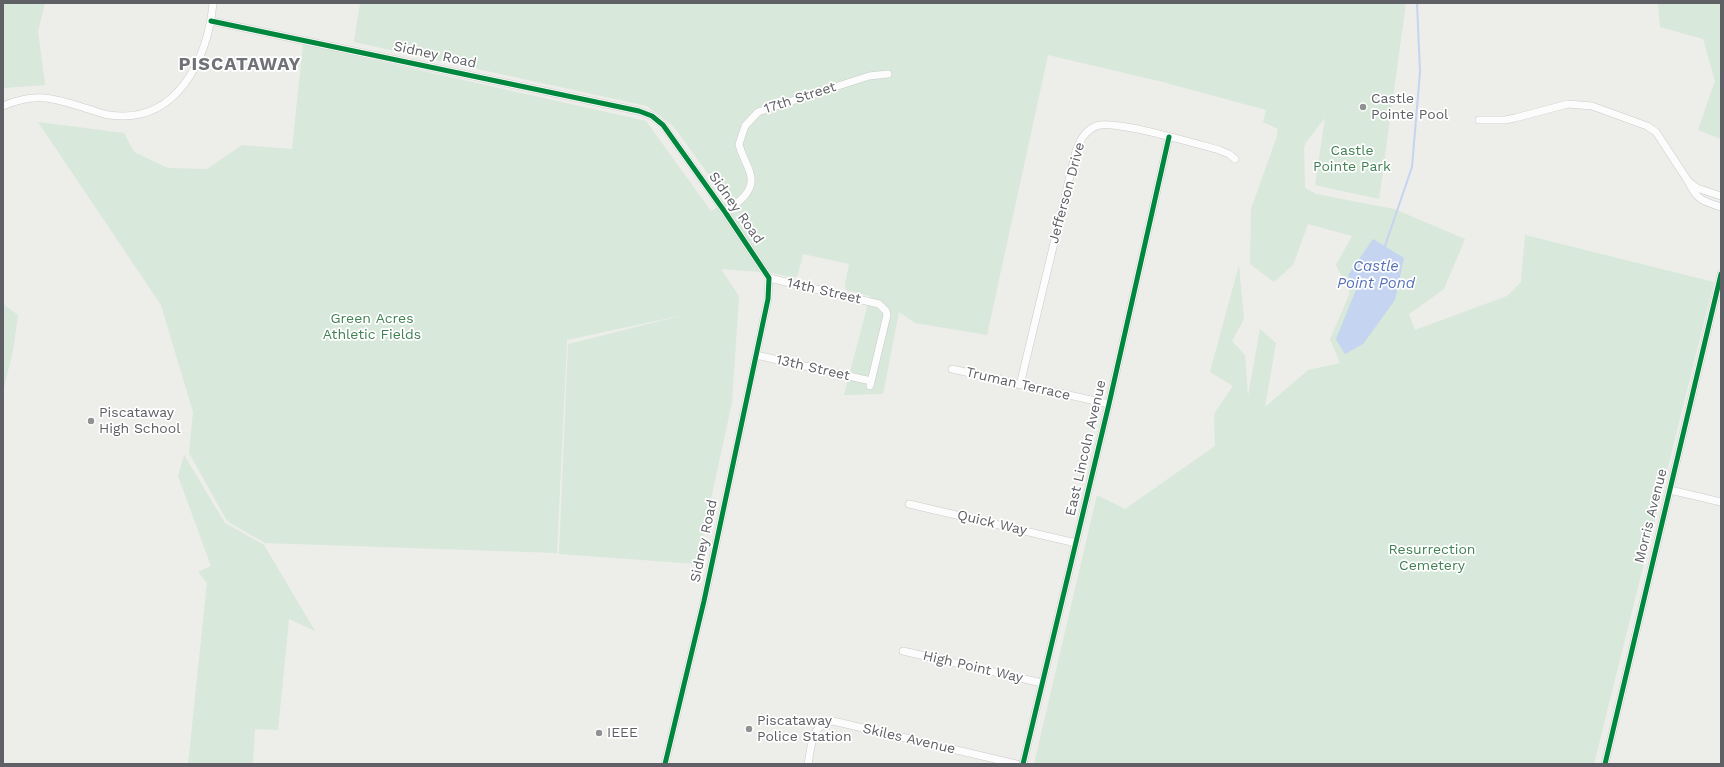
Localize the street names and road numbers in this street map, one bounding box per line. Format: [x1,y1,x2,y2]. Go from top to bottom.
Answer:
street label: Sidney Road [392,38,478,72]
street label: 17th Street [762,78,838,118]
street label: Jefferson Drive [1045,141,1089,245]
street label: Sidney Road [705,169,767,247]
street label: 14th Street [785,274,863,308]
street label: 13th Street [775,351,851,385]
street label: Truman Terrace [964,364,1072,404]
street label: East Lincoln Avenue [1062,378,1110,518]
street label: Morris Avenue [1631,467,1671,565]
street label: Sidney Road [687,498,721,584]
street label: Quick Way [956,507,1028,539]
street label: High Point Way [921,647,1025,687]
street label: Skiles Avenue [861,720,957,758]

